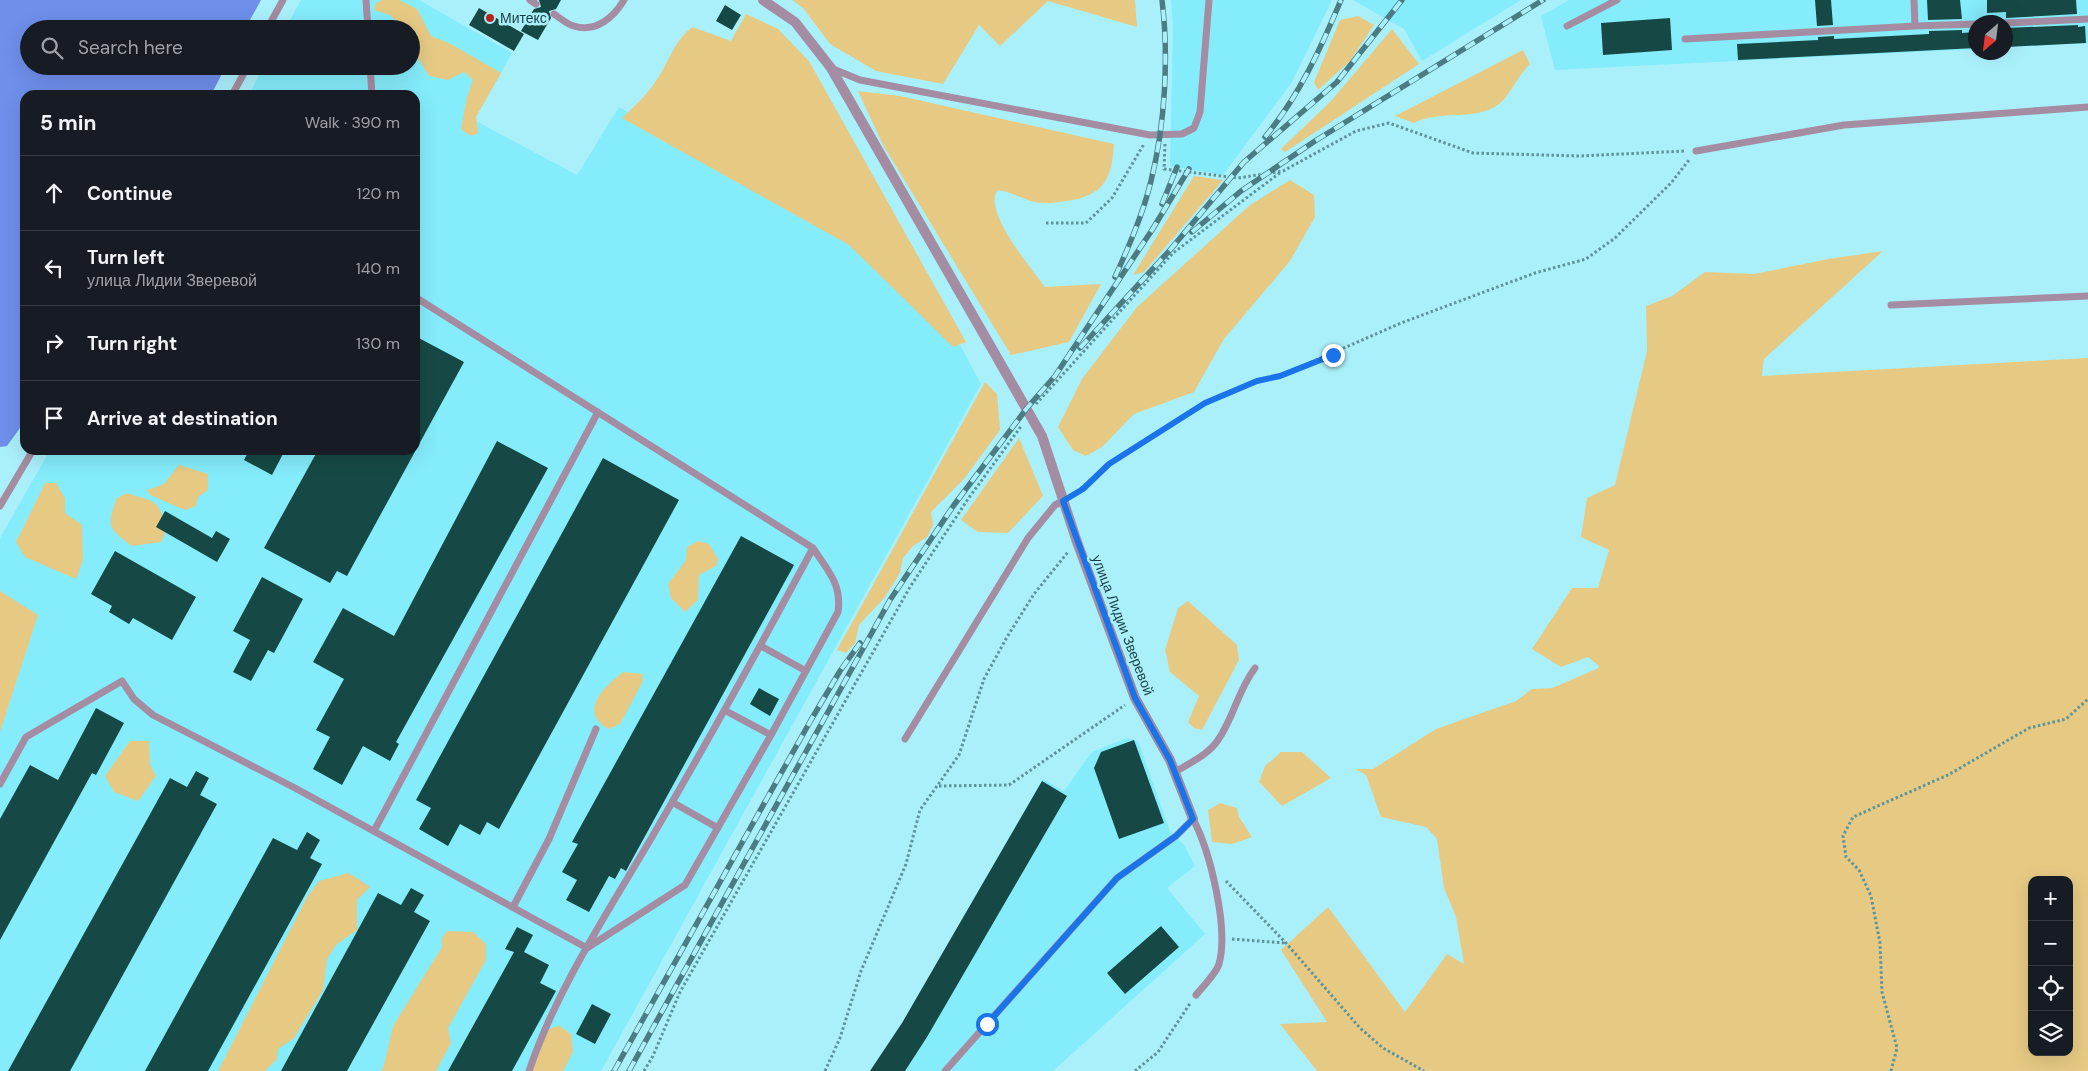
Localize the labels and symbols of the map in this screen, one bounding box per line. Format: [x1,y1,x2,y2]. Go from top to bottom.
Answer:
place label: Митекс [500,9,547,27]
marker: Митекс [484,12,496,24]
north arrow [1968,15,2013,60]
route end [1322,344,1345,367]
street label: улица Лидии Зверевой [1088,552,1158,698]
route start [976,1013,999,1036]

